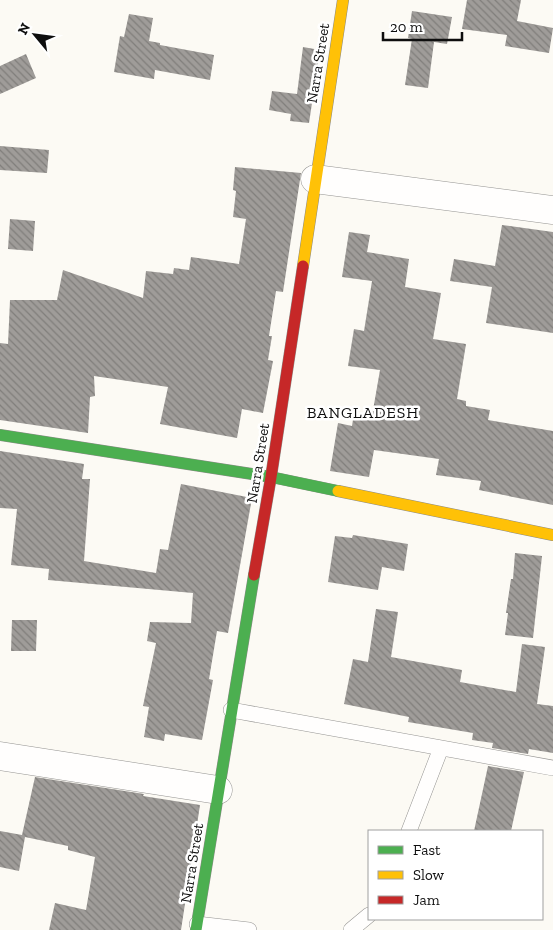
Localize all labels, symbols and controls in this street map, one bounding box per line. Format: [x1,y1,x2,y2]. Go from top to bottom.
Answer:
north arrow [10,10,60,60]
scale bar [383,10,462,42]
text: 20 m [390,18,423,36]
text: N [14,20,34,38]
street label: Narra Street [303,21,333,104]
district label: BANGLADESH [307,403,419,422]
street label: Narra Street [243,421,273,504]
street label: Narra Street [177,821,207,904]
legend [368,830,543,920]
text: Fast [413,841,441,859]
text: Slow [413,866,445,884]
text: Jam [413,891,440,909]

